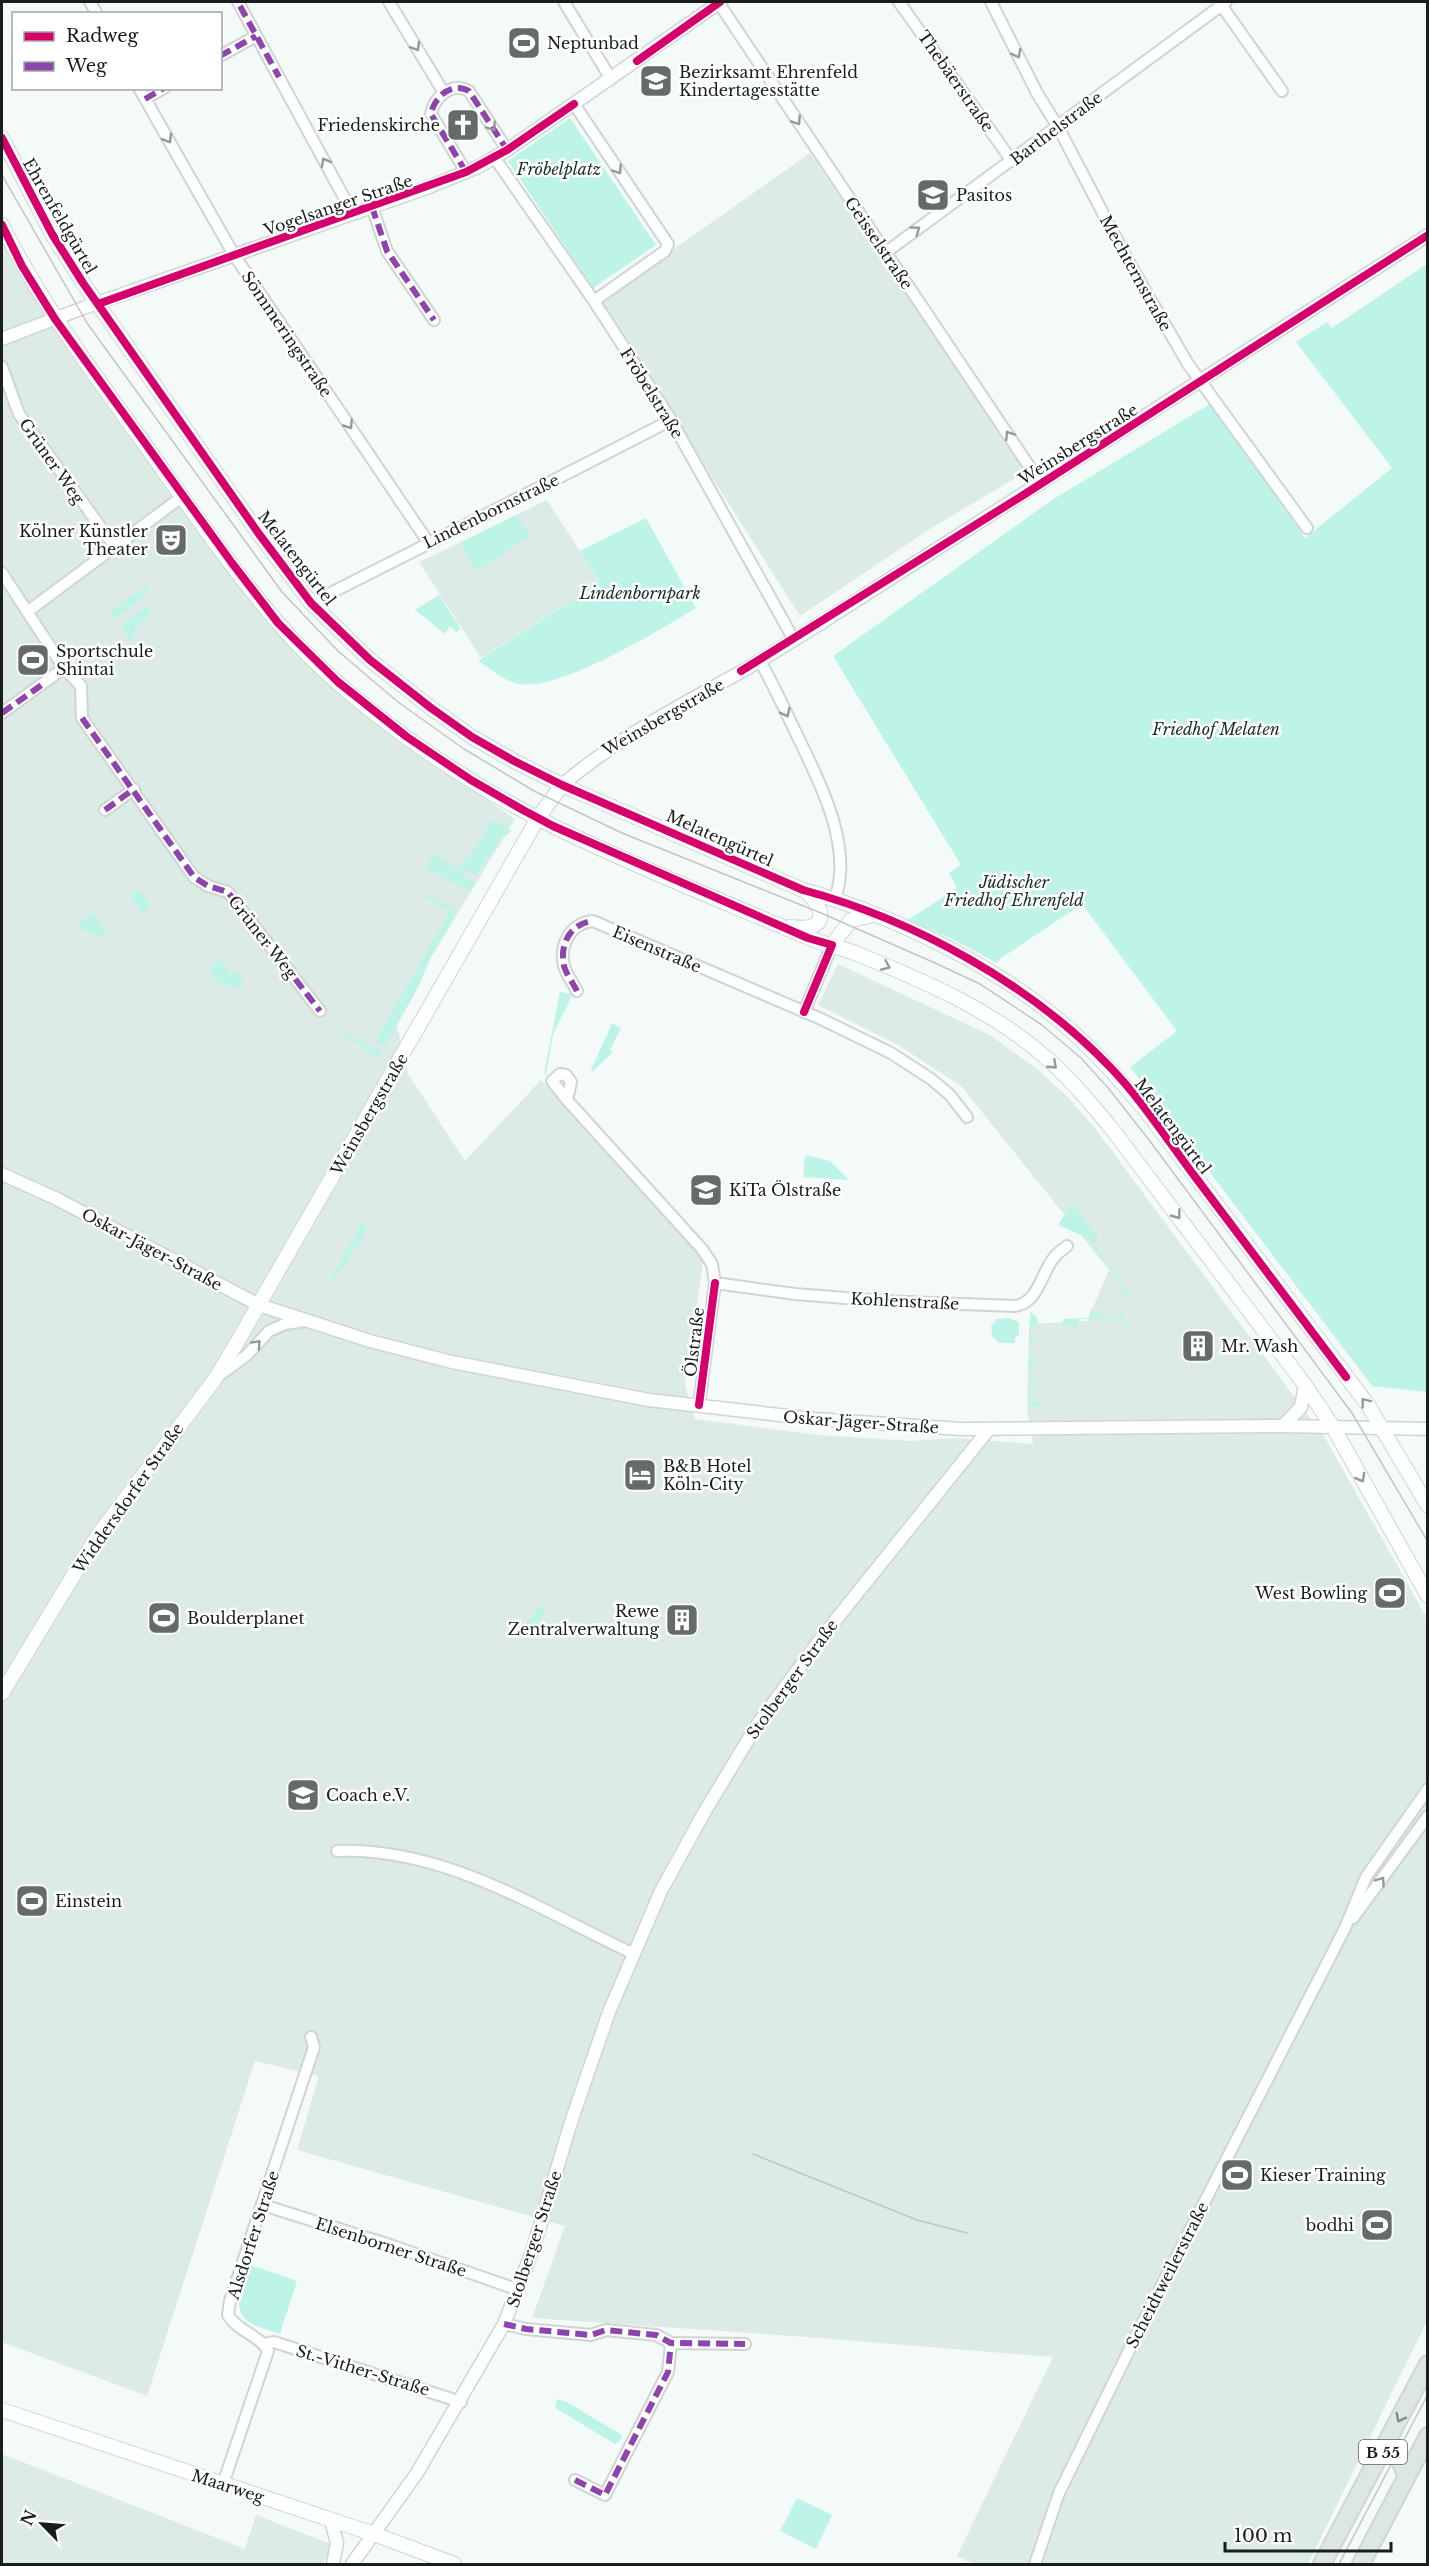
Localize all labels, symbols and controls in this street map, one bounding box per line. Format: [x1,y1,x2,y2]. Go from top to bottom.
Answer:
legend [12,12,222,90]
text: Radweg [66,25,139,47]
sports icon: Neptunbad [506,25,542,61]
street label: Thebäerstraße [914,26,998,136]
place label: Neptunbad [547,33,639,53]
one-way arrow [409,41,421,51]
one-way arrow [1010,48,1021,58]
text: Weg [65,55,107,77]
place label: Bezirksamt Ehrenfeld Kindertagesstätte [679,62,858,100]
school or university icon: Bezirksamt Ehrenfeld Kindertagesstätte [638,63,674,99]
street label: Barthelstraße [1006,87,1106,169]
church icon: Friedenskirche [445,107,481,143]
place label: Friedenskirche [317,115,440,135]
one-way arrow [790,115,801,126]
one-way arrow [485,120,496,131]
one-way arrow [161,133,172,144]
street label: Ehrenfeldgürtel [19,155,101,277]
one-way arrow [321,158,332,168]
park label: Fröbelplatz [516,159,601,179]
one-way arrow [611,163,622,174]
street label: Vogelsanger Straße [260,170,415,240]
school or university icon: Pasitos [915,177,951,213]
place label: Pasitos [956,185,1012,205]
street label: Geisselstraße [841,193,917,293]
street label: Mechternstraße [1096,211,1176,335]
one-way arrow [910,226,921,237]
street label: Sömmeringstraße [237,267,337,401]
street label: Fröbelstraße [616,344,688,442]
street label: Weinsbergstraße [1014,399,1141,489]
street label: Grüner Weg [15,414,89,508]
one-way arrow [342,419,353,430]
one-way arrow [1005,430,1016,441]
street label: Lindenbornstraße [420,469,562,553]
street label: Melatengürtel [254,507,340,609]
place label: Kölner Künstler Theater [19,521,148,559]
theatre icon: Kölner Künstler Theater [153,522,189,558]
park label: Lindenbornpark [578,583,701,603]
place label: Sportschule Shintai [56,641,153,679]
sports icon: Sportschule Shintai [15,642,51,678]
street label: Weinsbergstraße [598,674,727,760]
one-way arrow [779,706,791,717]
park label: Friedhof Melaten [1151,719,1280,739]
street label: Melatengürtel [663,806,777,870]
park label: Jüdischer Friedhof Ehrenfeld [943,872,1084,910]
street label: Grüner Weg [224,891,302,983]
street label: Eisenstraße [610,921,704,977]
one-way arrow [880,959,891,971]
street label: Weinsbergstraße [326,1050,412,1179]
one-way arrow [1047,1058,1057,1069]
street label: Melatengürtel [1130,1074,1216,1178]
school or university icon: KiTa Ölstraße [688,1172,724,1208]
place label: KiTa Ölstraße [729,1180,841,1200]
street label: Oskar-Jäger-Straße [78,1204,226,1294]
one-way arrow [1170,1208,1181,1219]
street label: Kohlenstraße [850,1288,960,1314]
street label: Ölstraße [680,1306,708,1378]
building icon: Mr. Wash [1180,1328,1216,1364]
place label: Mr. Wash [1221,1336,1298,1356]
one-way arrow [250,1340,261,1350]
one-way arrow [1362,1398,1373,1409]
street label: Oskar-Jäger-Straße [782,1407,940,1437]
street label: Widdersdorfer Straße [68,1419,188,1578]
place label: B&B Hotel Köln-City [663,1456,751,1494]
hotel icon: B&B Hotel Köln-City [622,1457,658,1493]
one-way arrow [1354,1472,1365,1482]
sports icon: West Bowling [1372,1575,1408,1611]
place label: West Bowling [1254,1583,1367,1603]
sports icon: Boulderplanet [146,1600,182,1636]
place label: Rewe Zentralverwaltung [508,1601,659,1639]
building icon: Rewe Zentralverwaltung [664,1602,700,1638]
place label: Boulderplanet [187,1608,304,1628]
street label: Stolberger Straße [742,1615,842,1743]
school or university icon: Coach e.V. [285,1777,321,1813]
place label: Coach e.V. [326,1785,410,1805]
one-way arrow [1374,1877,1385,1888]
sports icon: Einstein [14,1883,50,1919]
place label: Einstein [55,1891,122,1911]
sports icon: Kieser Training [1219,2157,1255,2193]
place label: Kieser Training [1260,2165,1386,2185]
street label: Alsdorfer Straße [222,2168,283,2303]
street label: Stolberger Straße [502,2168,566,2310]
street label: Scheidtweilerstraße [1121,2199,1213,2351]
sports icon: bodhi [1359,2207,1395,2243]
street label: Elsenborner Straße [313,2213,469,2281]
place label: bodhi [1305,2215,1355,2235]
street label: St.-Vither-Straße [294,2340,432,2400]
one-way arrow [1396,2412,1408,2423]
road number: B 55 [1359,2440,1407,2464]
street label: Maarweg [189,2465,267,2507]
north arrow [12,2494,72,2554]
text: N [16,2507,41,2529]
scale bar [1225,2515,1392,2553]
text: 100 m [1234,2525,1292,2547]

